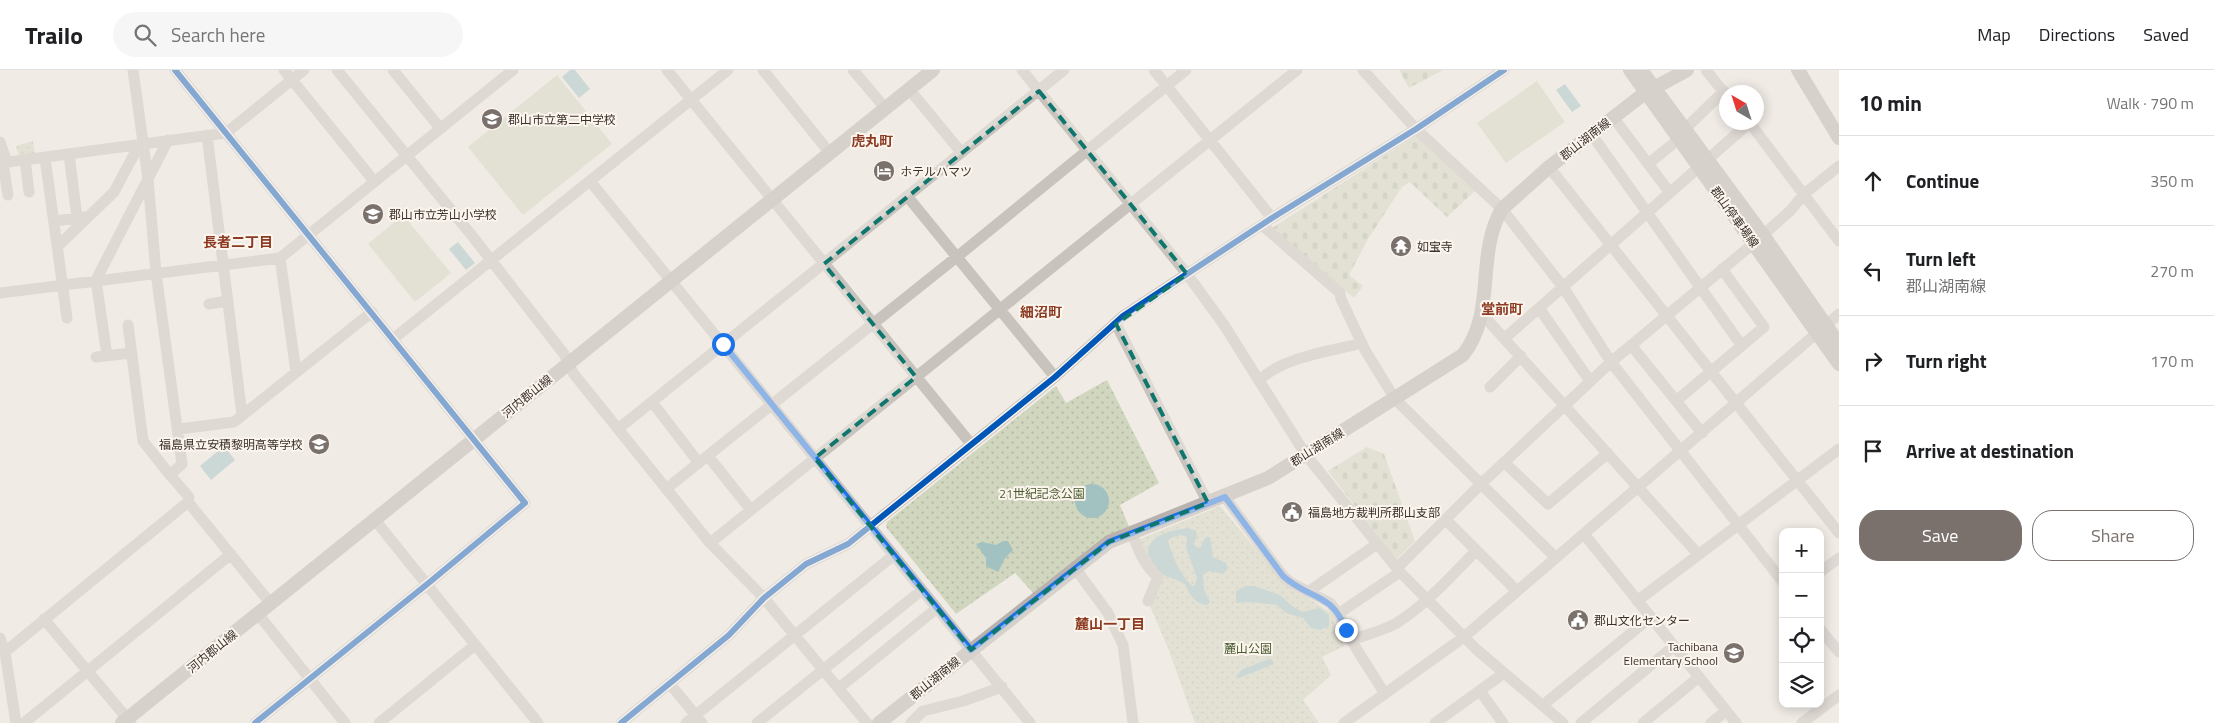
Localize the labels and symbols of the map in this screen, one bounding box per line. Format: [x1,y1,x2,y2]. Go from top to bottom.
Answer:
north arrow [1719,85,1764,130]
school or university icon: 郡山市立第二中学校 [480,107,504,131]
place label: 郡山市立第二中学校 [508,110,616,129]
street label: 郡山湖南線 [1556,113,1614,165]
district label: 虎丸町 [851,130,893,151]
hotel icon: ホテルハマツ [872,159,896,183]
place label: ホテルハマツ [900,162,972,181]
street label: 郡山停車場線 [1706,182,1764,252]
school or university icon: 郡山市立芳山小学校 [361,202,385,226]
place label: 郡山市立芳山小学校 [389,205,497,224]
district label: 長者二丁目 [203,231,273,252]
temple icon: 如宝寺 [1389,234,1413,258]
place label: 如宝寺 [1417,237,1453,256]
district label: 堂前町 [1481,298,1523,319]
district label: 細沼町 [1020,301,1062,322]
route start [712,333,735,356]
street label: 河内郡山線 [498,370,556,422]
street label: 郡山湖南線 [1287,423,1347,471]
school or university icon: 福島県立安積黎明高等学校 [307,432,331,456]
place label: 福島県立安積黎明高等学校 [159,435,303,454]
park label: 21世紀記念公園 [999,484,1085,503]
public building icon: 福島地方裁判所郡山支部 [1280,500,1304,524]
place label: 福島地方裁判所郡山支部 [1308,503,1440,522]
public building icon: 郡山文化センター [1566,608,1590,632]
place label: 郡山文化センター [1594,611,1690,630]
district label: 麓山一丁目 [1075,613,1145,634]
route end [1335,619,1358,642]
street label: 河内郡山線 [183,625,241,677]
place label: Tachibana Elementary School [1624,637,1718,670]
park label: 麓山公園 [1224,639,1272,658]
school or university icon: Tachibana Elementary School [1722,641,1746,665]
street label: 郡山湖南線 [906,652,964,704]

